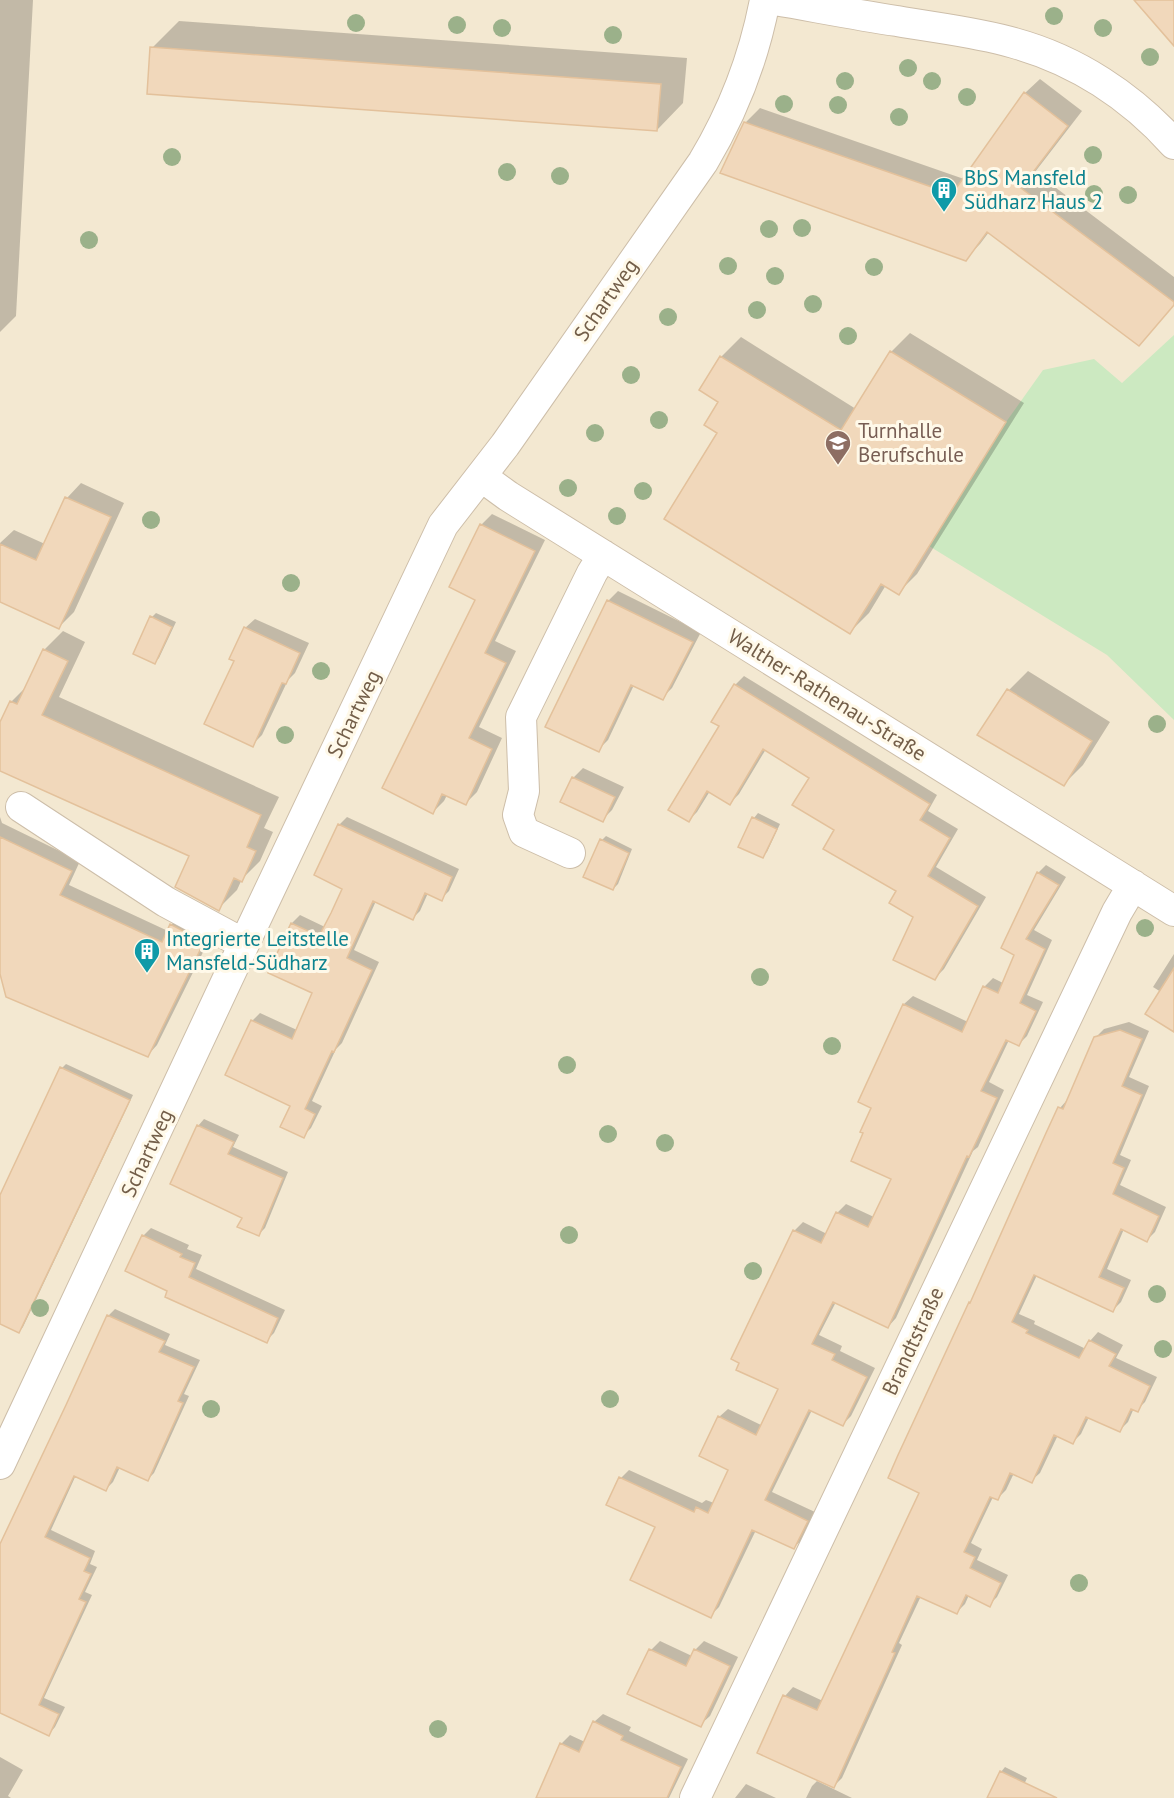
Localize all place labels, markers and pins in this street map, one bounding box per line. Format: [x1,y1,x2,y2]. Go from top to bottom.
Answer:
place label: BbS Mansfeld Südharz Haus 2 [964,164,1103,215]
building icon: BbS Mansfeld Südharz Haus 2 [929,175,959,213]
place label: Turnhalle Berufschule [858,417,964,468]
school or university icon: Turnhalle Berufschule [823,428,853,466]
place label: Integrierte Leitstelle Mansfeld-Südharz [166,925,349,976]
building icon: Integrierte Leitstelle Mansfeld-Südharz [132,936,162,974]

